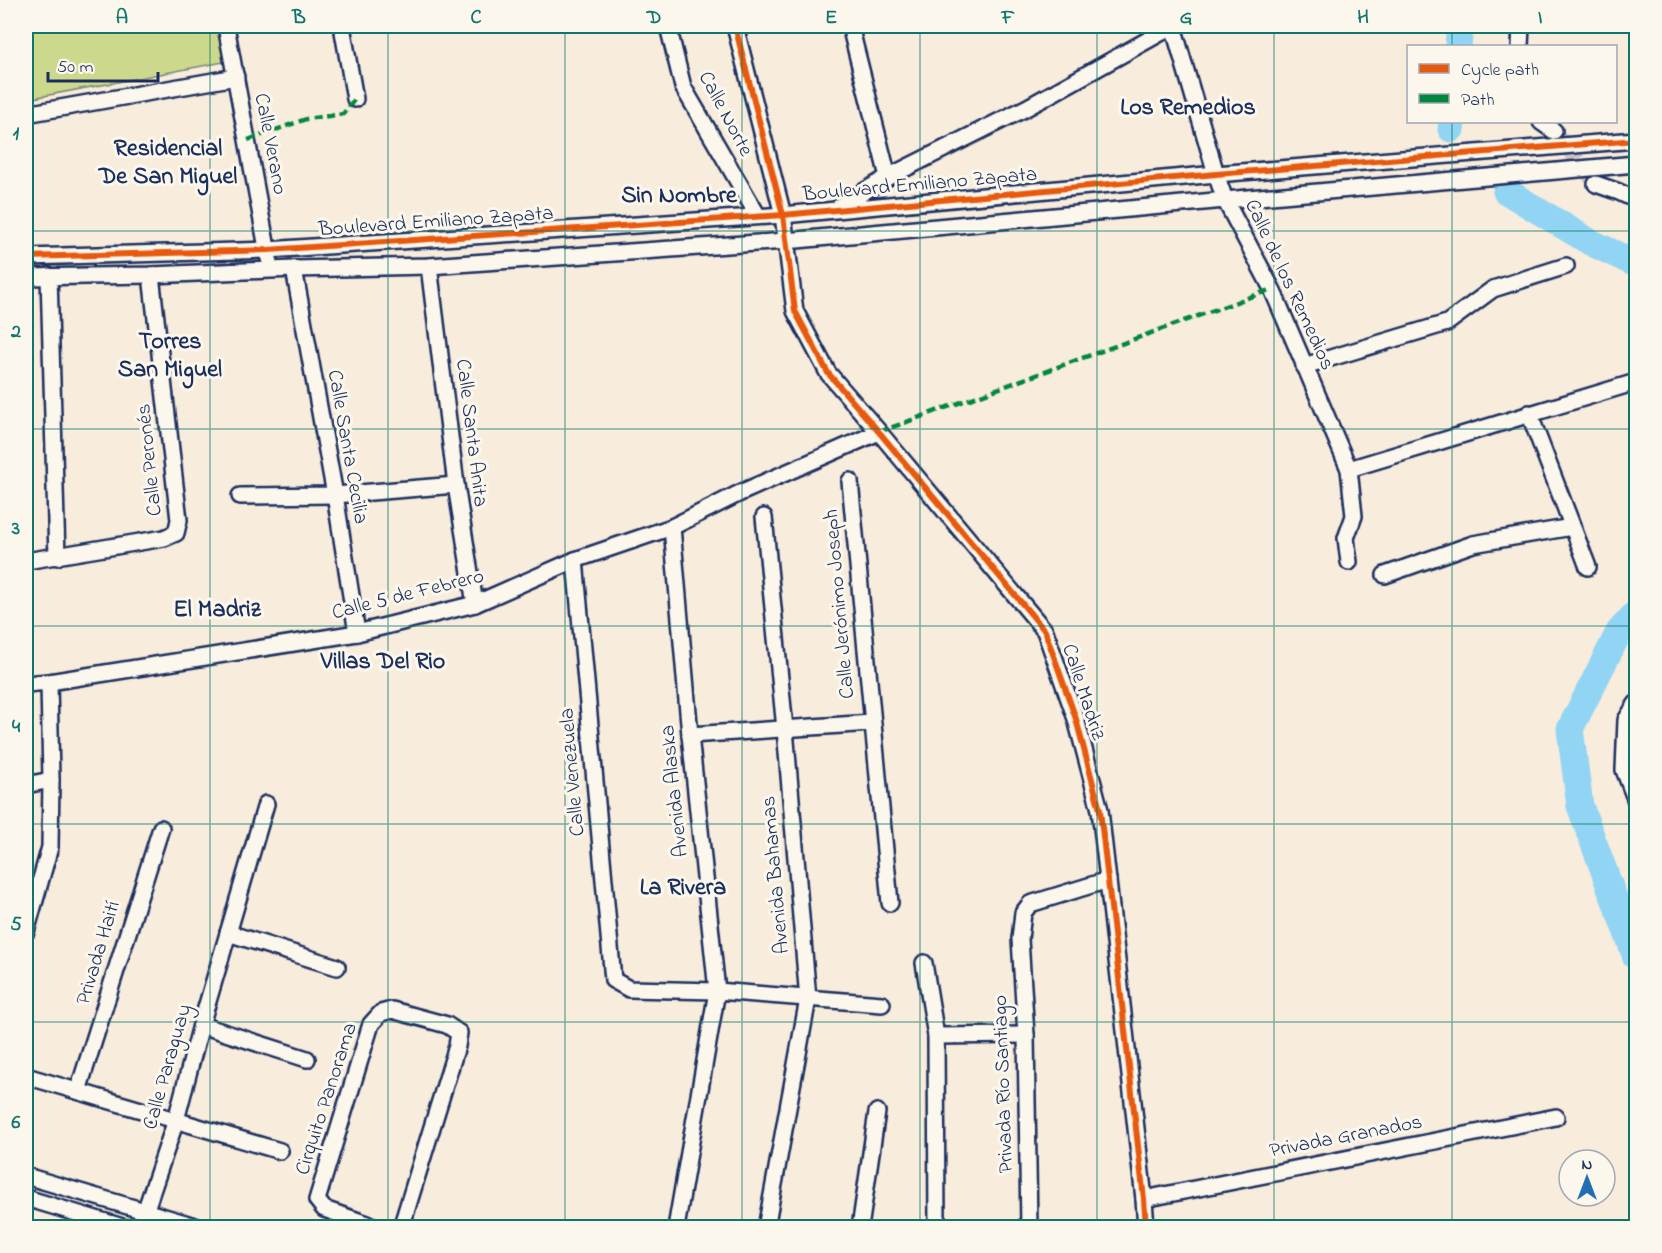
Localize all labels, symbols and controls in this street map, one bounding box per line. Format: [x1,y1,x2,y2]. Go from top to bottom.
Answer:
text: A [116,4,128,33]
text: B [291,4,306,33]
text: C [471,4,482,33]
text: D [646,4,661,33]
text: E [825,4,837,33]
text: F [1001,4,1015,33]
text: G [1180,4,1193,33]
text: H [1357,4,1369,33]
text: I [1538,4,1543,33]
scale bar [48,45,158,83]
legend [1407,45,1617,123]
text: 50 m [57,55,94,81]
text: Cycle path [1461,58,1539,84]
street label: Calle Norte [690,66,760,162]
text: Path [1461,88,1495,114]
street label: Calle Verano [245,91,295,197]
district label: Los Remedios [1120,91,1256,126]
text: 1 [13,120,20,149]
district label: Residencial De San Miguel [98,132,237,196]
street label: Boulevard Emiliano Zapata [800,160,1039,210]
district label: Sin Nombre [621,179,738,214]
street label: Calle de los Remedios [1236,195,1342,375]
street label: Boulevard Emiliano Zapata [317,199,554,245]
text: 2 [10,318,21,347]
district label: Torres San Miguel [118,325,222,389]
street label: Calle Santa Anita [447,357,495,509]
street label: Calle Santa Cecilia [319,368,375,526]
street label: Calle Peronés [129,402,171,518]
street label: Calle Jerónimo Joseph [817,508,863,700]
text: 3 [11,515,20,544]
street label: Calle 5 de Febrero [329,562,487,628]
district label: El Madriz [173,593,262,628]
street label: Calle Madriz [1053,640,1113,744]
district label: Villas Del Rio [320,645,445,680]
street label: Calle Venezuela [552,707,594,837]
text: 4 [12,713,21,742]
street label: Avenida Alaska [653,723,697,859]
street label: Avenida Bahamas [754,795,798,955]
district label: La Rivera [640,871,726,906]
street label: Privada Haití [69,897,129,1009]
text: 5 [10,911,22,940]
street label: Privada Río Santiago [986,994,1024,1174]
street label: Calle Paraguay [136,1001,202,1134]
street label: Cirquito Panorama [288,1019,366,1179]
street label: Privada Granados [1267,1107,1425,1167]
text: 6 [12,1109,21,1138]
north arrow [1557,1148,1617,1208]
text: N [1582,1153,1593,1177]

